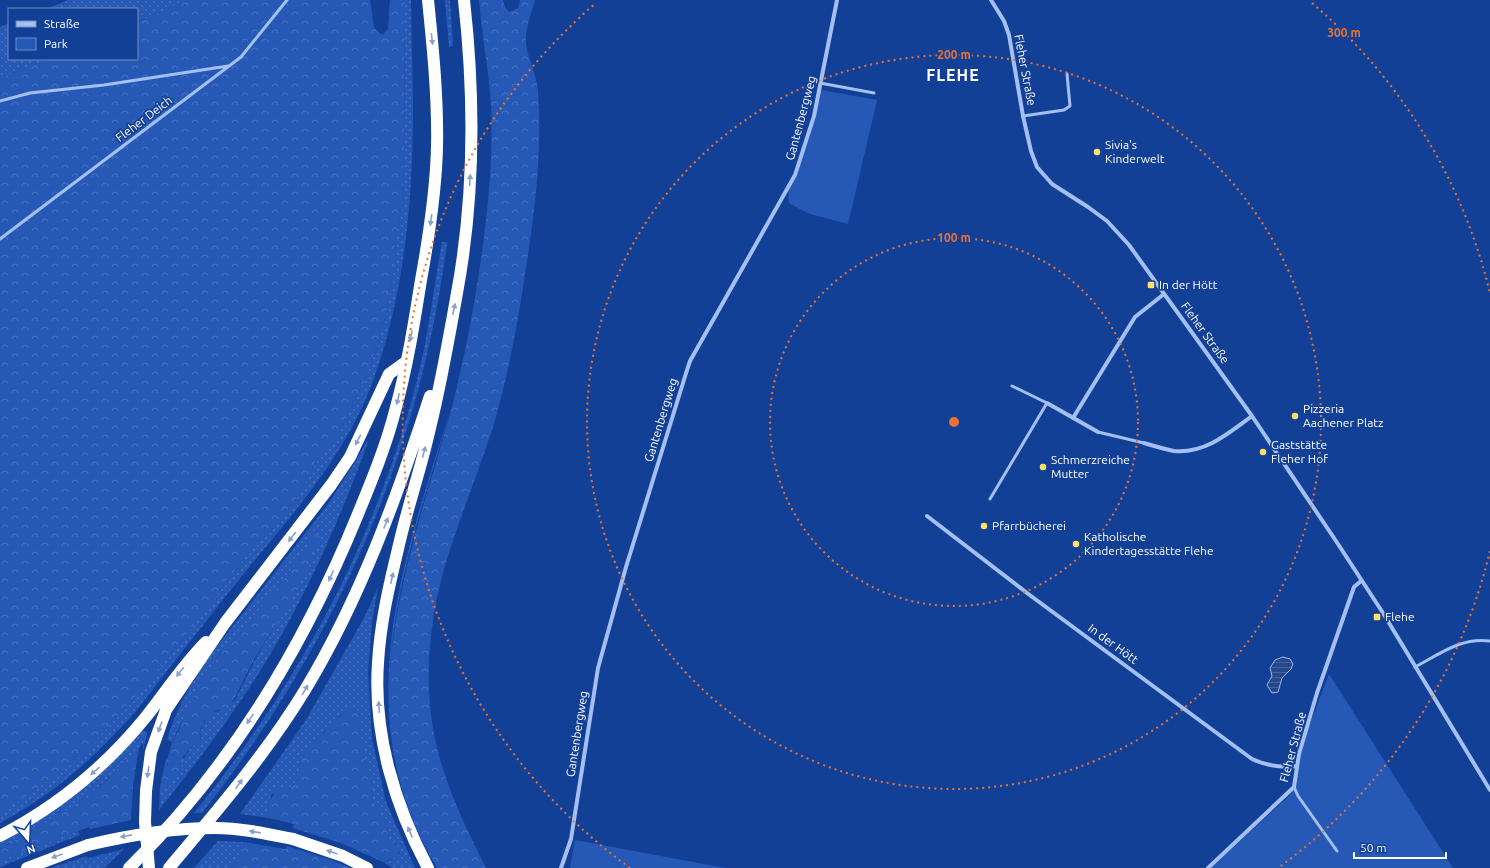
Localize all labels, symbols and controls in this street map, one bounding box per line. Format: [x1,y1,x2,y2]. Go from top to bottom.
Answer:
legend [8,8,138,60]
text: Straße [44,17,80,30]
text: 300 m [1327,26,1361,39]
one-way arrow [429,33,435,45]
street label: Fleher Straße [1012,33,1039,107]
text: Park [44,37,68,50]
text: 200 m [937,48,971,61]
district label: FLEHE [926,66,980,84]
street label: Gantenbergweg [783,74,818,162]
street label: Fleher Deich [113,93,174,144]
place label: Sivia's Kinderwelt [1105,138,1165,165]
marker: Sivia's Kinderwelt [1092,147,1102,157]
one-way arrow [467,174,474,186]
one-way arrow [428,214,434,226]
text: 100 m [937,231,971,244]
place label: In der Hött [1159,278,1218,291]
marker: In der Hött [1146,280,1156,290]
street label: Fleher Straße [1179,300,1232,366]
one-way arrow [451,303,457,315]
one-way arrow [408,330,414,342]
street label: Gantenbergweg [642,376,679,463]
one-way arrow [395,393,401,405]
place label: Pizzeria Aachener Platz [1303,402,1384,429]
marker: Pizzeria Aachener Platz [1290,411,1300,421]
centre of rings [947,415,961,429]
one-way arrow [355,434,361,446]
place label: Gaststätte Fleher Hof [1271,438,1328,465]
one-way arrow [421,446,427,458]
marker: Gaststätte Fleher Hof [1258,447,1268,457]
place label: Schmerzreiche Mutter [1051,453,1130,480]
marker: Schmerzreiche Mutter [1038,462,1048,472]
one-way arrow [384,516,390,528]
place label: Pfarrbücherei [992,519,1066,532]
marker: Pfarrbücherei [979,521,989,531]
place label: Katholische Kindertagesstätte Flehe [1084,530,1214,557]
one-way arrow [288,531,296,542]
marker: Katholische Kindertagesstätte Flehe [1071,539,1081,549]
one-way arrow [328,570,334,581]
one-way arrow [389,572,395,584]
place label: Flehe [1385,610,1415,623]
marker: Flehe [1372,612,1382,622]
street label: In der Hött [1086,621,1141,666]
one-way arrow [175,667,184,678]
one-way arrow [301,684,308,696]
street label: Gantenbergweg [563,690,590,778]
one-way arrow [375,701,382,713]
street label: Fleher Straße [1277,710,1308,784]
one-way arrow [246,714,254,725]
one-way arrow [157,721,163,733]
one-way arrow [145,765,151,778]
one-way arrow [90,766,100,775]
one-way arrow [235,779,243,790]
north arrow [8,820,48,860]
one-way arrow [407,827,413,838]
one-way arrow [249,829,261,835]
one-way arrow [120,834,132,840]
scale bar [1354,834,1446,860]
text: 50 m [1360,841,1387,854]
text: N [25,842,37,856]
one-way arrow [326,849,338,855]
one-way arrow [51,854,63,860]

